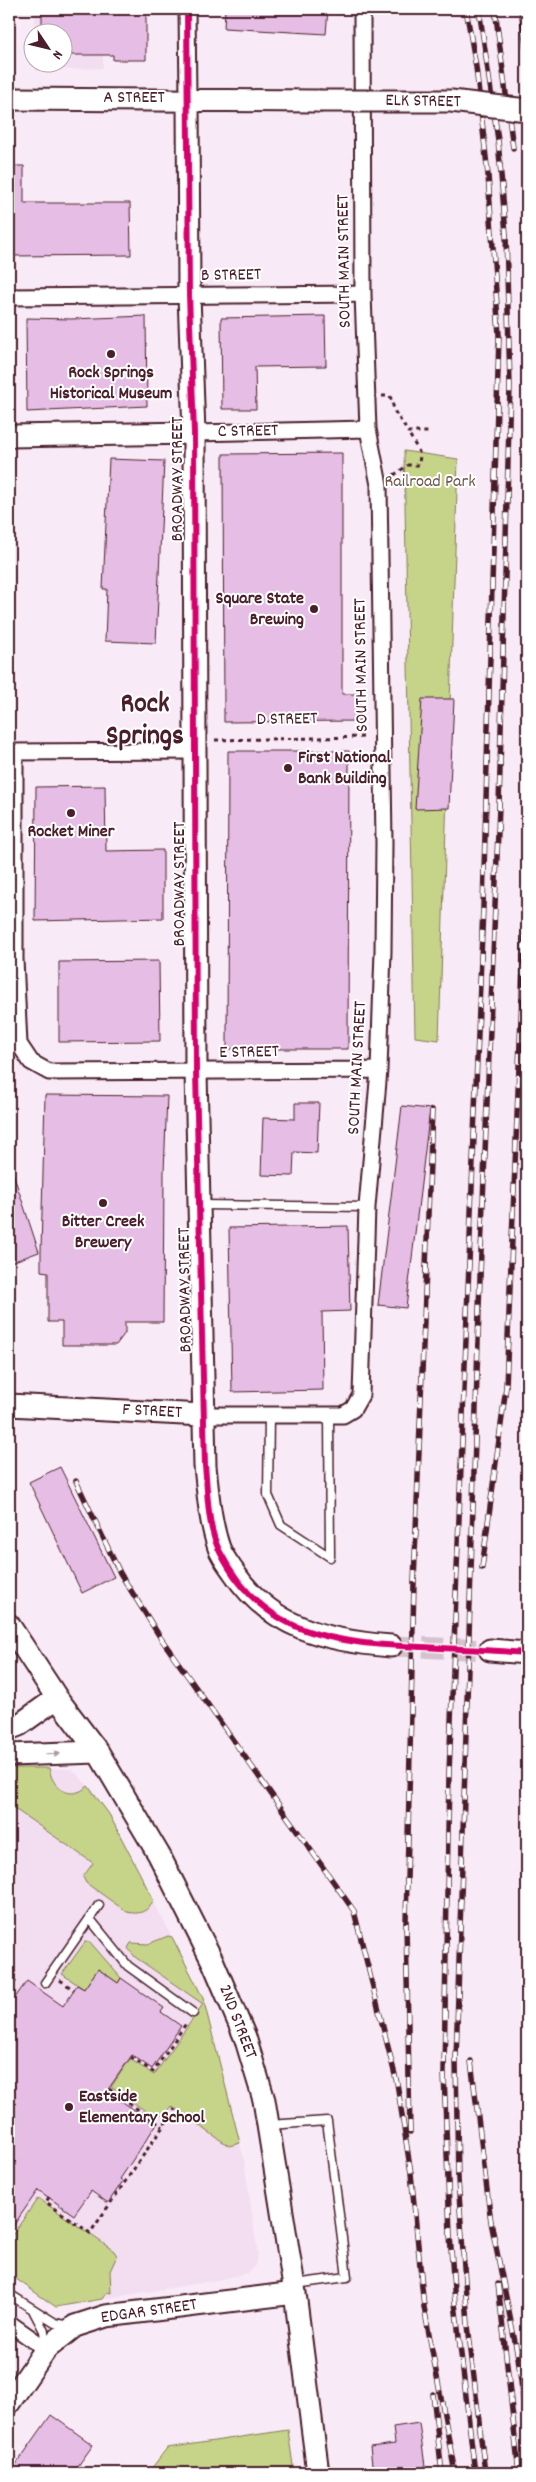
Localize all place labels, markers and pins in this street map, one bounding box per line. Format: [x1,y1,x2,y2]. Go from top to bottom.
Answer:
marker: Rock Springs Historical Museum [105,348,117,360]
place label: Rock Springs Historical Museum [50,361,172,407]
place label: Square State Brewing [216,587,304,633]
marker: Square State Brewing [308,603,320,615]
place label: First National Bank Building [298,746,391,792]
marker: First National Bank Building [282,762,294,774]
marker: Rocket Miner [65,807,77,819]
place label: Rocket Miner [28,820,115,845]
marker: Bitter Creek Brewery [97,1197,109,1209]
place label: Bitter Creek Brewery [62,1210,145,1256]
place label: Eastside Elementary School [79,2085,206,2131]
marker: Eastside Elementary School [63,2101,75,2113]

